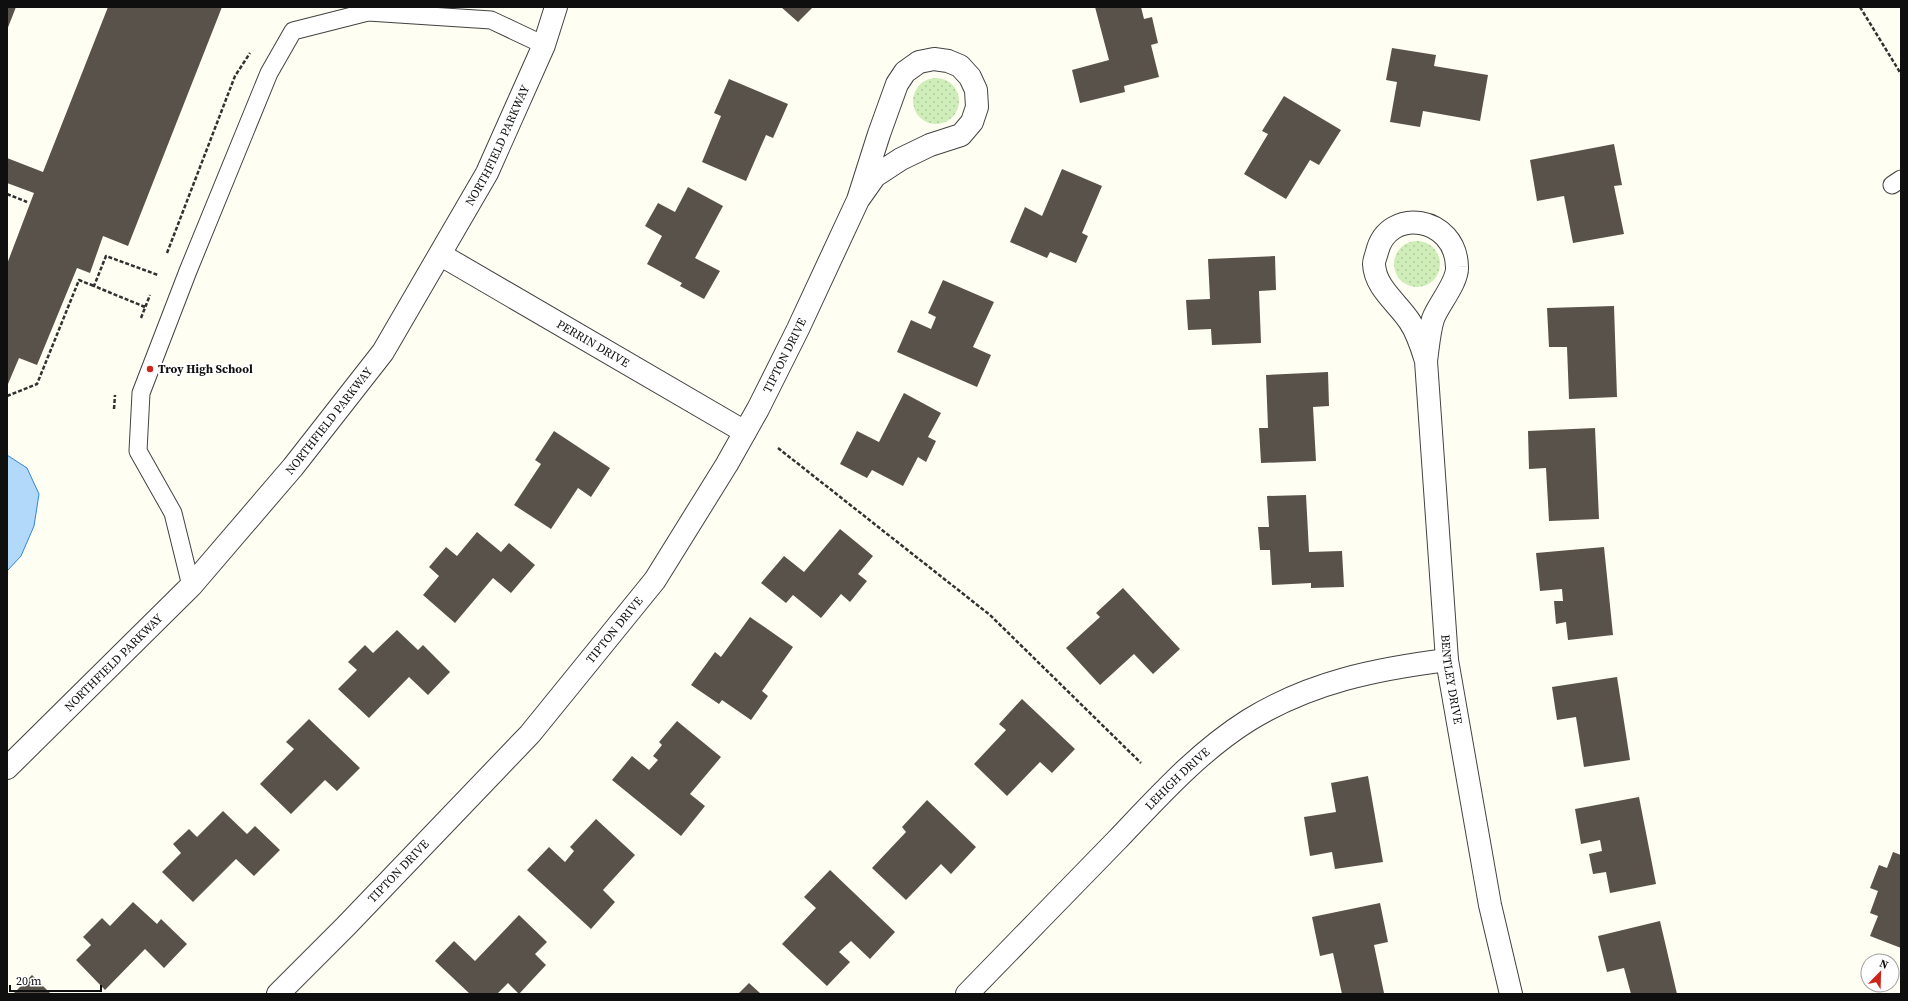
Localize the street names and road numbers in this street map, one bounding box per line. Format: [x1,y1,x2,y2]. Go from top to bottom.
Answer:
street label: NORTHFIELD PARKWAY [462,82,533,209]
street label: TIPTON DRIVE [759,315,810,396]
street label: PERRIN DRIVE [554,316,632,371]
street label: NORTHFIELD PARKWAY [282,364,376,478]
street label: TIPTON DRIVE [582,593,646,667]
street label: NORTHFIELD PARKWAY [61,610,167,715]
street label: BENTLEY DRIVE [1437,634,1466,725]
street label: LEHIGH DRIVE [1142,744,1213,814]
street label: TIPTON DRIVE [364,836,433,906]

